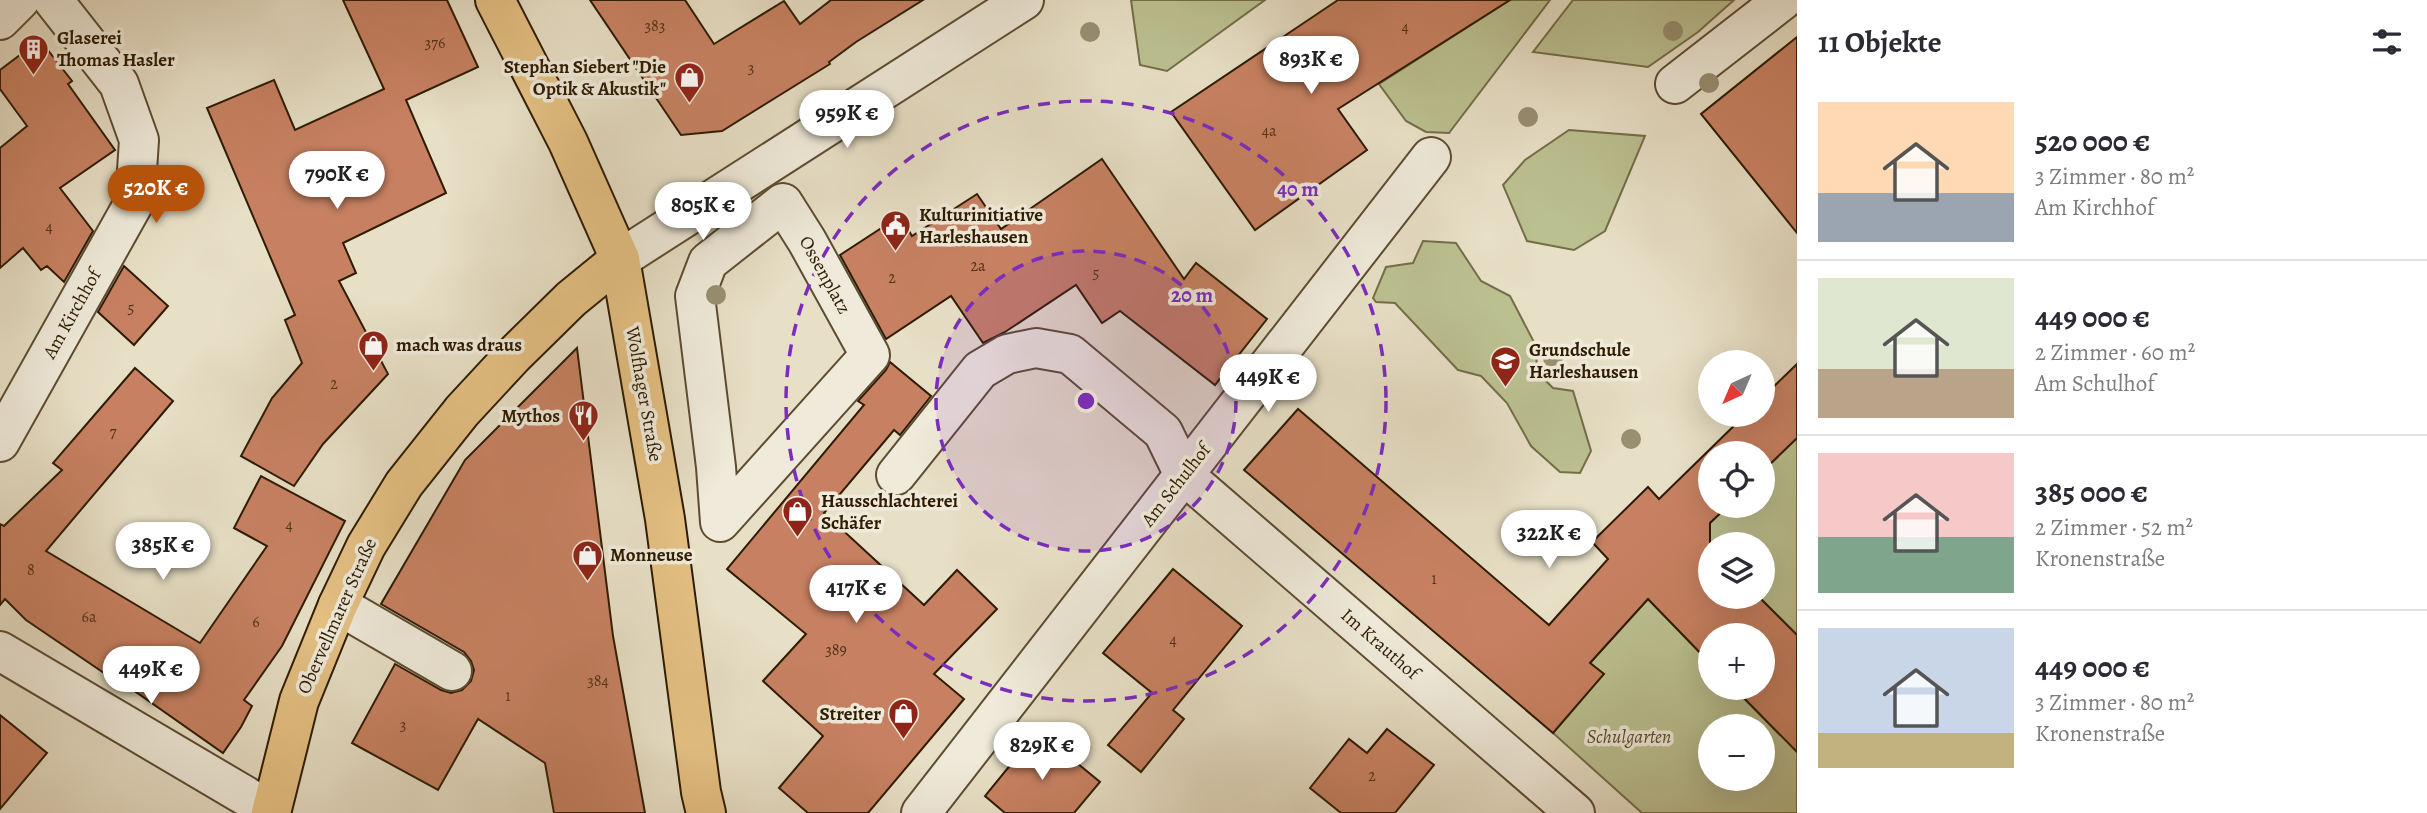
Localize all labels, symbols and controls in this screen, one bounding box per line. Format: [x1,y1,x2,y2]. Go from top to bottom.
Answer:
house number: 383 [644,15,666,37]
house number: 4 [1401,16,1409,38]
text: 11 Objekte [1818,22,1942,62]
icon: filters [2368,23,2406,61]
place label: Glaserei Thomas Hasler [57,25,175,73]
building icon: Glaserei Thomas Hasler [17,32,51,76]
house number: 376 [425,32,445,54]
pin: 893K € [1254,36,1368,96]
text: 893K € [1279,43,1343,74]
place label: Stephan Siebert "Die Optik & Akustik" [504,54,666,102]
house number: 3 [748,57,754,79]
shop icon: Stephan Siebert "Die Optik & Akustik" [672,61,706,105]
pin: 959K € [790,90,904,150]
text: 959K € [815,97,879,128]
house number: 4a [1262,120,1277,142]
text: 520 000 € [2035,121,2150,161]
icon: home [1874,130,1958,214]
pin: 790K € [280,152,394,211]
text: 790K € [305,158,369,189]
text: 3 Zimmer · 80 m² [2035,161,2194,192]
pin: 520K € [99,166,213,225]
text: 520K € [124,172,188,203]
text: 40 m [1277,175,1319,203]
pin: 805K € [646,182,760,242]
text: 805K € [671,189,735,220]
text: Am Kirchhof [2035,192,2155,223]
place label: Kulturinitiative Harleshausen [919,202,1043,250]
public building icon: Kulturinitiative Harleshausen [879,209,913,253]
house number: 4 [45,216,53,238]
street label: Ossenplatz [793,231,857,319]
house number: 2a [970,255,986,277]
street label: Am Kirchhof [36,262,109,364]
house number: 5 [1093,262,1100,284]
house number: 2 [888,267,896,289]
text: 20 m [1171,281,1213,309]
house number: 5 [128,297,135,319]
text: 449 000 € [2035,297,2150,337]
icon: home [1874,306,1958,390]
street label: Wolfhager Straße [619,323,669,464]
shop icon: mach was draus [356,328,390,372]
place label: mach was draus [396,332,522,358]
place label: Grundschule Harleshausen [1529,337,1639,385]
text: 2 Zimmer · 60 m² [2035,337,2195,368]
school or university icon: Grundschule Harleshausen [1489,344,1523,388]
north arrow [1698,350,1774,427]
map controls [1698,350,1775,791]
pin: 449K € [1211,354,1325,414]
text: 449K € [1236,361,1300,392]
text: Am Schulhof [2035,368,2155,399]
house number: 2 [330,373,338,395]
centre of rings [1074,389,1098,413]
restaurant icon: Mythos [566,399,600,443]
place label: Mythos [501,403,560,429]
house number: 7 [110,421,117,443]
street label: Am Schulhof [1135,436,1218,533]
button: locate [1698,441,1775,518]
text: 385 000 € [2035,472,2148,512]
icon: home [1874,481,1958,565]
place label: Hausschlachterei Schäfer [821,488,958,536]
shop icon: Hausschlachterei Schäfer [781,495,815,539]
pin: 322K € [1492,510,1606,570]
text: 2 Zimmer · 52 m² [2035,512,2193,543]
house number: 4 [285,514,293,536]
text: 322K € [1517,517,1581,548]
pin: 385K € [106,522,220,582]
text: 385K € [131,529,195,560]
button: layers [1698,532,1775,609]
street label: Obervellmarer Straße [291,534,383,698]
shop icon: Monneuse [570,538,604,582]
place label: Monneuse [610,542,693,568]
text: Kronenstraße [2035,543,2165,574]
house number: 8 [27,559,35,581]
pin: 417K € [799,566,913,625]
house number: 1 [1431,568,1437,590]
text: 417K € [825,572,887,603]
street label: Im Krauthof [1335,603,1427,687]
house number: 6a [82,606,97,628]
house number: 6 [252,611,260,633]
button: + [1698,623,1775,700]
house number: 4 [1169,629,1177,651]
house number: 389 [825,639,847,661]
pin: 449K € [94,646,208,706]
text: 449 000 € [2035,647,2150,687]
text: 449K € [119,653,183,684]
icon: home [1874,656,1958,740]
house number: 384 [587,670,609,692]
house number: 1 [505,685,511,707]
text: 3 Zimmer · 80 m² [2035,687,2194,718]
shop icon: Streiter [887,697,921,741]
place label: Streiter [820,701,881,727]
house number: 3 [400,714,406,736]
button: − [1698,714,1775,791]
text: Kronenstraße [2035,718,2165,749]
pin: 829K € [985,722,1099,782]
park label: Schulgarten [1587,724,1671,750]
text: 829K € [1009,729,1075,760]
house number: 2 [1368,765,1376,787]

